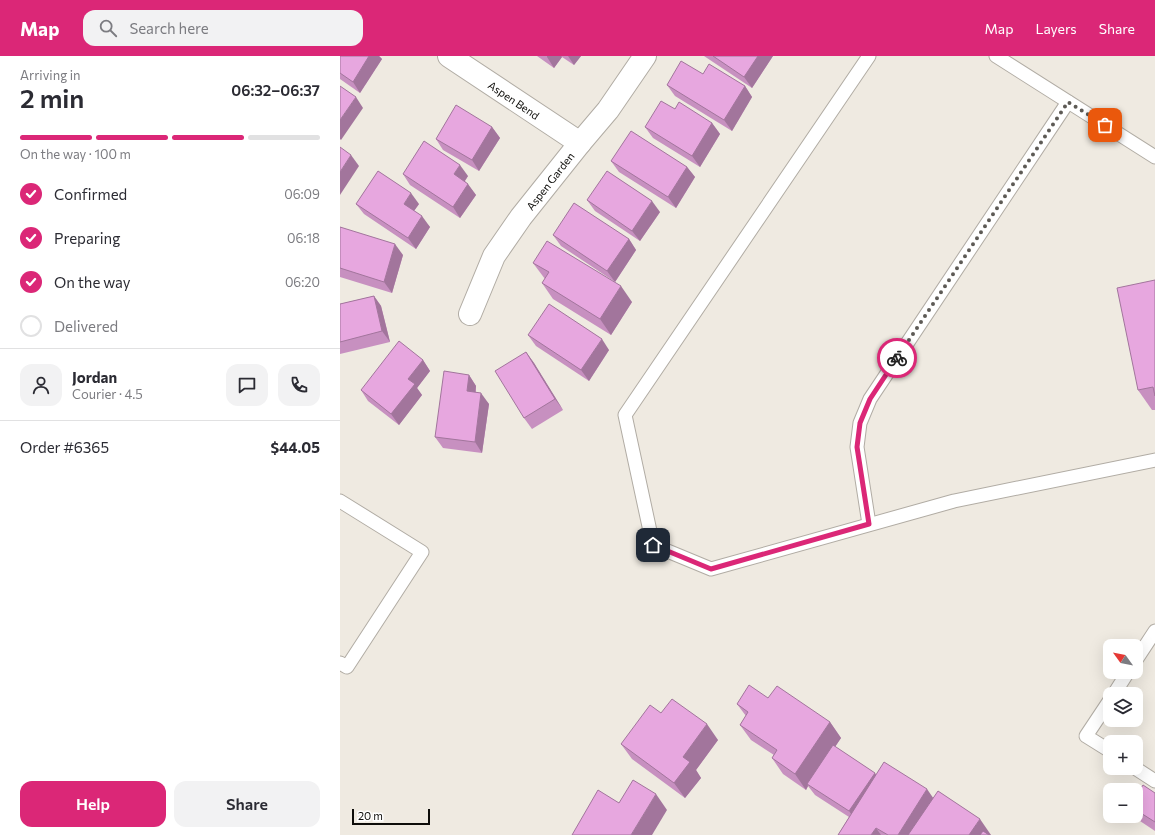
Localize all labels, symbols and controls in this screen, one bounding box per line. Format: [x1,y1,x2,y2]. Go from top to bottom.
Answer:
search box [83,10,363,46]
text: Map [20,17,59,40]
icon: search [97,17,119,39]
text: Search here [129,19,209,37]
text: Map [985,20,1013,37]
text: Layers [1035,20,1077,37]
text: Share [1099,20,1135,37]
text: Arriving in [20,67,80,83]
street label: Aspen Bend [486,78,542,122]
text: 06:32–06:37 [231,81,320,99]
text: 2 min [20,82,84,113]
pin [1088,108,1122,142]
icon: bag [1094,114,1116,136]
text: On the way · 100 m [20,146,131,162]
street label: Aspen Garden [523,149,577,213]
icon: check [20,183,42,205]
text: Confirmed [54,185,127,203]
text: 06:09 [284,186,320,202]
icon: check [20,227,42,249]
text: Preparing [54,229,120,247]
text: 06:18 [287,230,320,246]
icon: check [20,271,42,293]
text: On the way [54,273,131,291]
text: 06:20 [285,274,320,290]
text: Delivered [54,317,118,335]
courier [877,338,917,378]
icon: bike [886,347,908,369]
button: person [20,364,62,406]
button: chat [226,364,268,406]
button: phone [278,364,320,406]
text: Jordan [72,368,117,386]
text: Courier · 4.5 [72,386,143,402]
text: Order #6365 [20,438,109,456]
text: $44.05 [271,438,320,456]
pin [636,528,670,562]
icon: home [642,534,664,556]
north arrow [1103,639,1143,679]
map controls [1103,639,1143,823]
button: layers [1103,687,1143,727]
button: + [1103,735,1143,775]
button: Help [20,781,166,827]
button: Share [174,781,320,827]
button: − [1103,783,1143,823]
scale bar [352,807,430,826]
text: 20 m [358,809,383,822]

